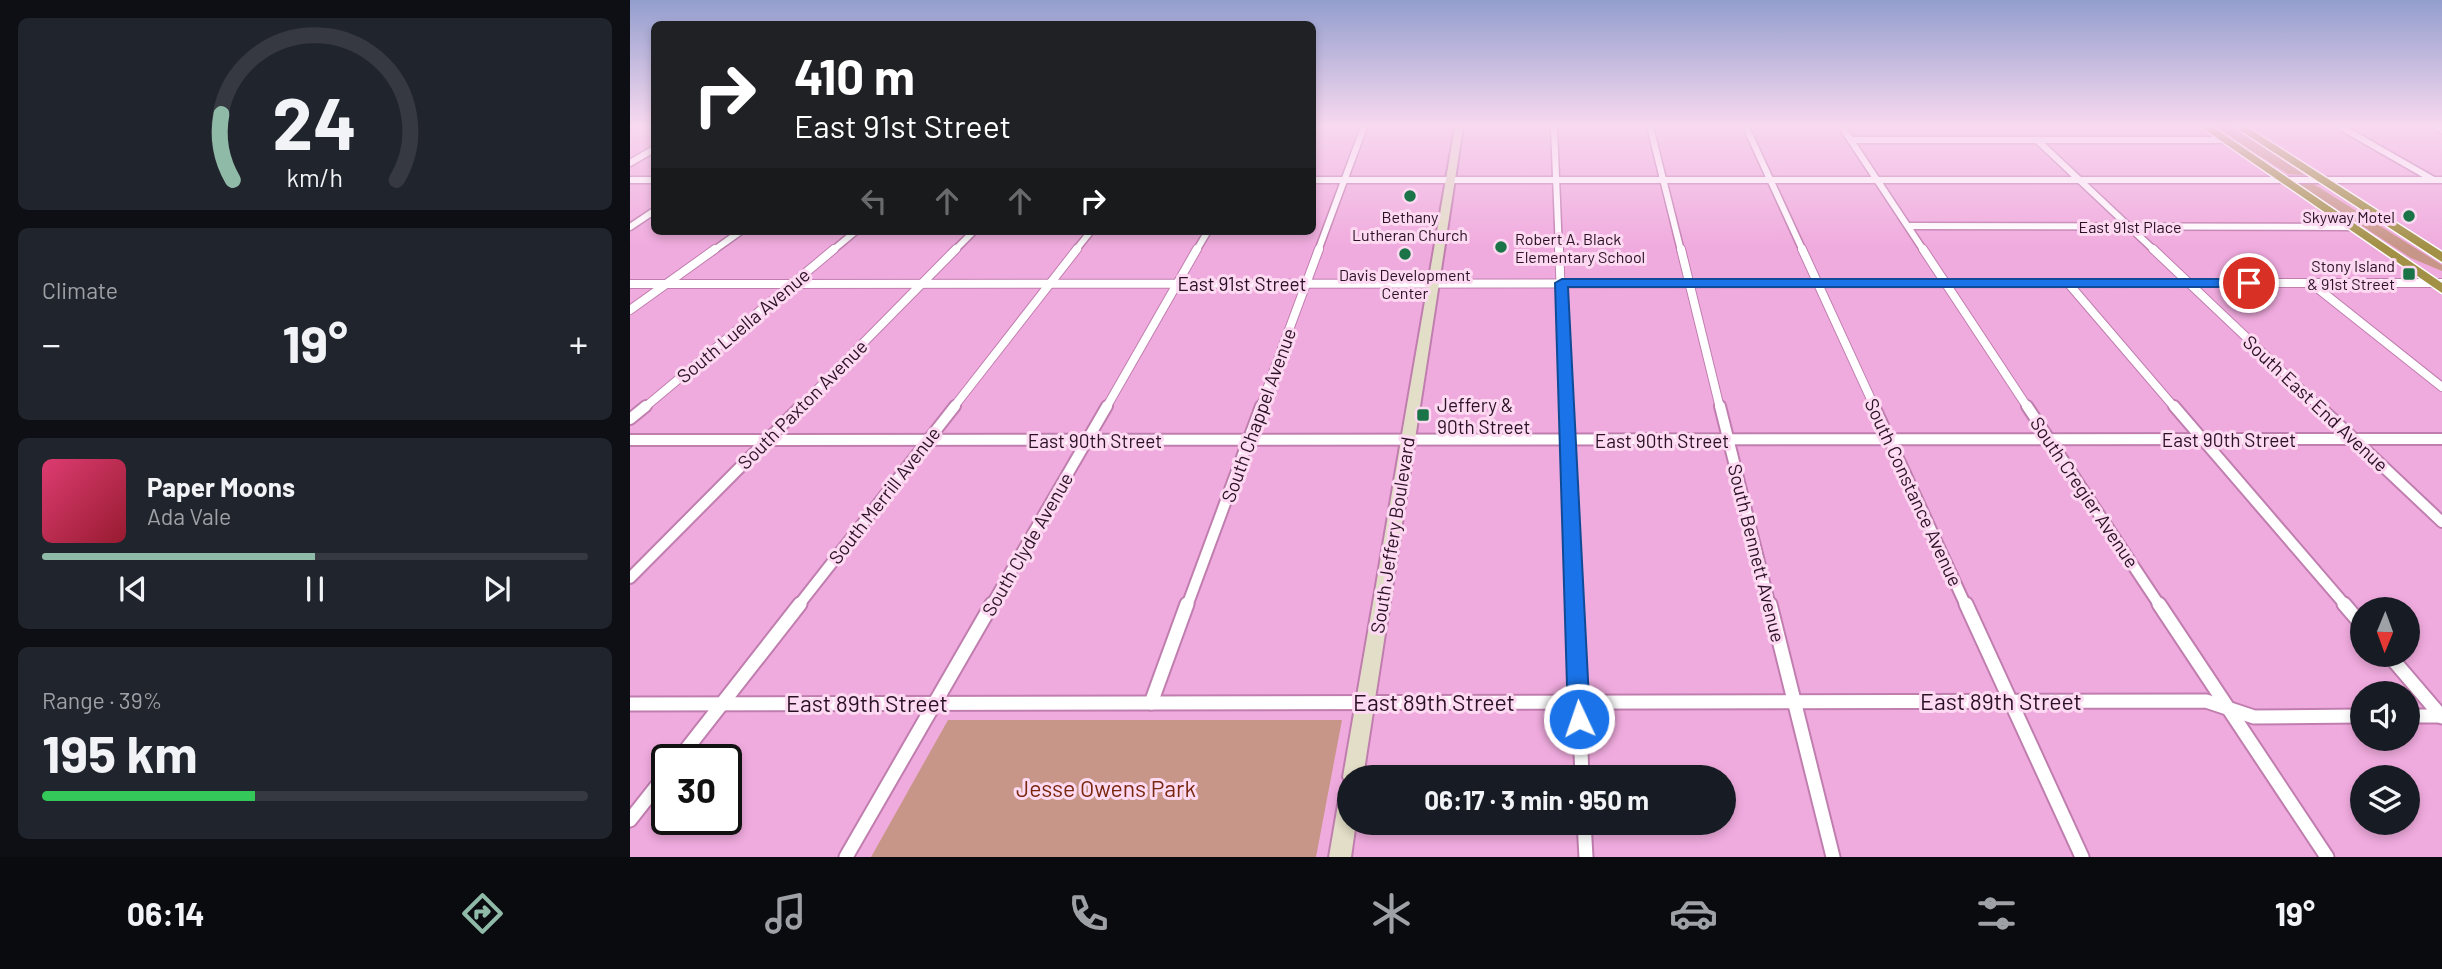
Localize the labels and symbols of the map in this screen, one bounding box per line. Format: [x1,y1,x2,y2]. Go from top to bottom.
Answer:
marker: Bethany Lutheran Church [1402,188,1418,204]
place label: Bethany Lutheran Church [1352,207,1468,244]
place label: Skyway Motel [2302,207,2395,226]
marker: Skyway Motel [2401,208,2417,224]
street label: East 91st Place [2078,217,2182,236]
place label: Robert A. Black Elementary School [1515,229,1645,266]
marker: Robert A. Black Elementary School [1493,239,1509,255]
marker: Davis Development Center [1397,246,1413,262]
pin [2219,253,2279,313]
place label: Stony Island & 91st Street [2307,256,2395,293]
street label: South Luella Avenue [672,263,814,387]
place label: Davis Development Center [1339,265,1471,302]
marker: Stony Island & 91st Street [2401,266,2417,282]
street label: East 91st Street [1178,272,1306,295]
street label: South Chappel Avenue [1216,325,1300,505]
street label: South East End Avenue [2239,330,2393,476]
street label: South Paxton Avenue [732,334,872,474]
place label: Jeffery & 90th Street [1437,393,1530,438]
street label: South Constance Avenue [1860,394,1968,590]
marker: Jeffery & 90th Street [1415,407,1431,423]
street label: South Cregier Avenue [2026,412,2144,572]
street label: South Merrill Avenue [823,422,945,568]
street label: East 90th Street [2162,428,2296,451]
street label: East 90th Street [1028,429,1162,452]
street label: East 90th Street [1595,429,1729,452]
street label: South Jeffery Boulevard [1365,435,1419,635]
street label: South Bennett Avenue [1724,461,1790,645]
street label: South Clyde Avenue [977,468,1077,620]
north arrow [2350,597,2420,667]
position arrow [1542,682,1616,756]
street label: East 89th Street [1920,687,2082,715]
street label: East 89th Street [1353,688,1515,716]
street label: East 89th Street [786,689,948,717]
speed limit sign: 30 [651,744,742,835]
park label: Jesse Owens Park [1016,774,1196,802]

